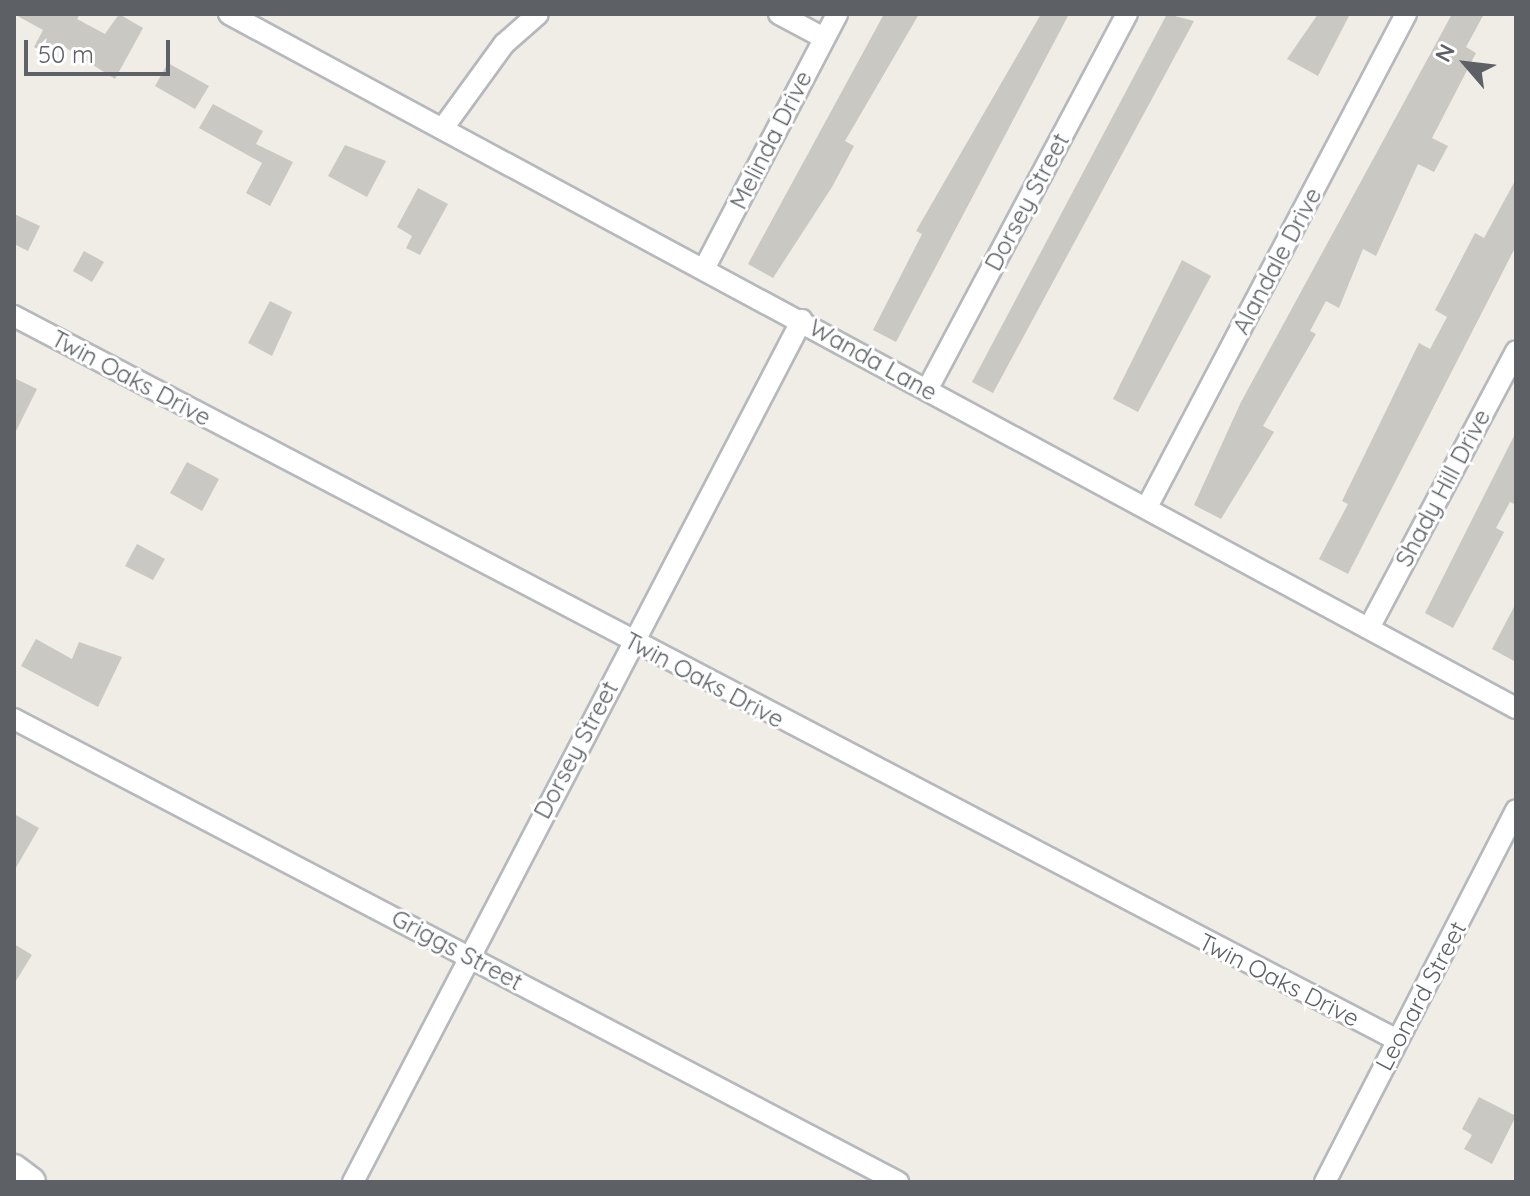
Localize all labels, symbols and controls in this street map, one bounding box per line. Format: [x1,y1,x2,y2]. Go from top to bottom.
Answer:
scale bar [28,24,174,74]
north arrow [1426,24,1506,104]
text: 50 m [38,39,94,69]
text: N [1429,39,1461,66]
street label: Melinda Drive [724,66,818,214]
street label: Dorsey Street [979,128,1075,276]
street label: Alandale Drive [1226,183,1328,339]
street label: Wanda Lane [804,313,942,407]
street label: Twin Oaks Drive [46,324,216,432]
street label: Shady Hill Drive [1389,404,1497,572]
street label: Twin Oaks Drive [619,626,789,734]
street label: Dorsey Street [528,676,624,824]
street label: Griggs Street [387,903,527,997]
street label: Leonard Street [1370,917,1472,1075]
street label: Twin Oaks Drive [1194,927,1364,1033]

